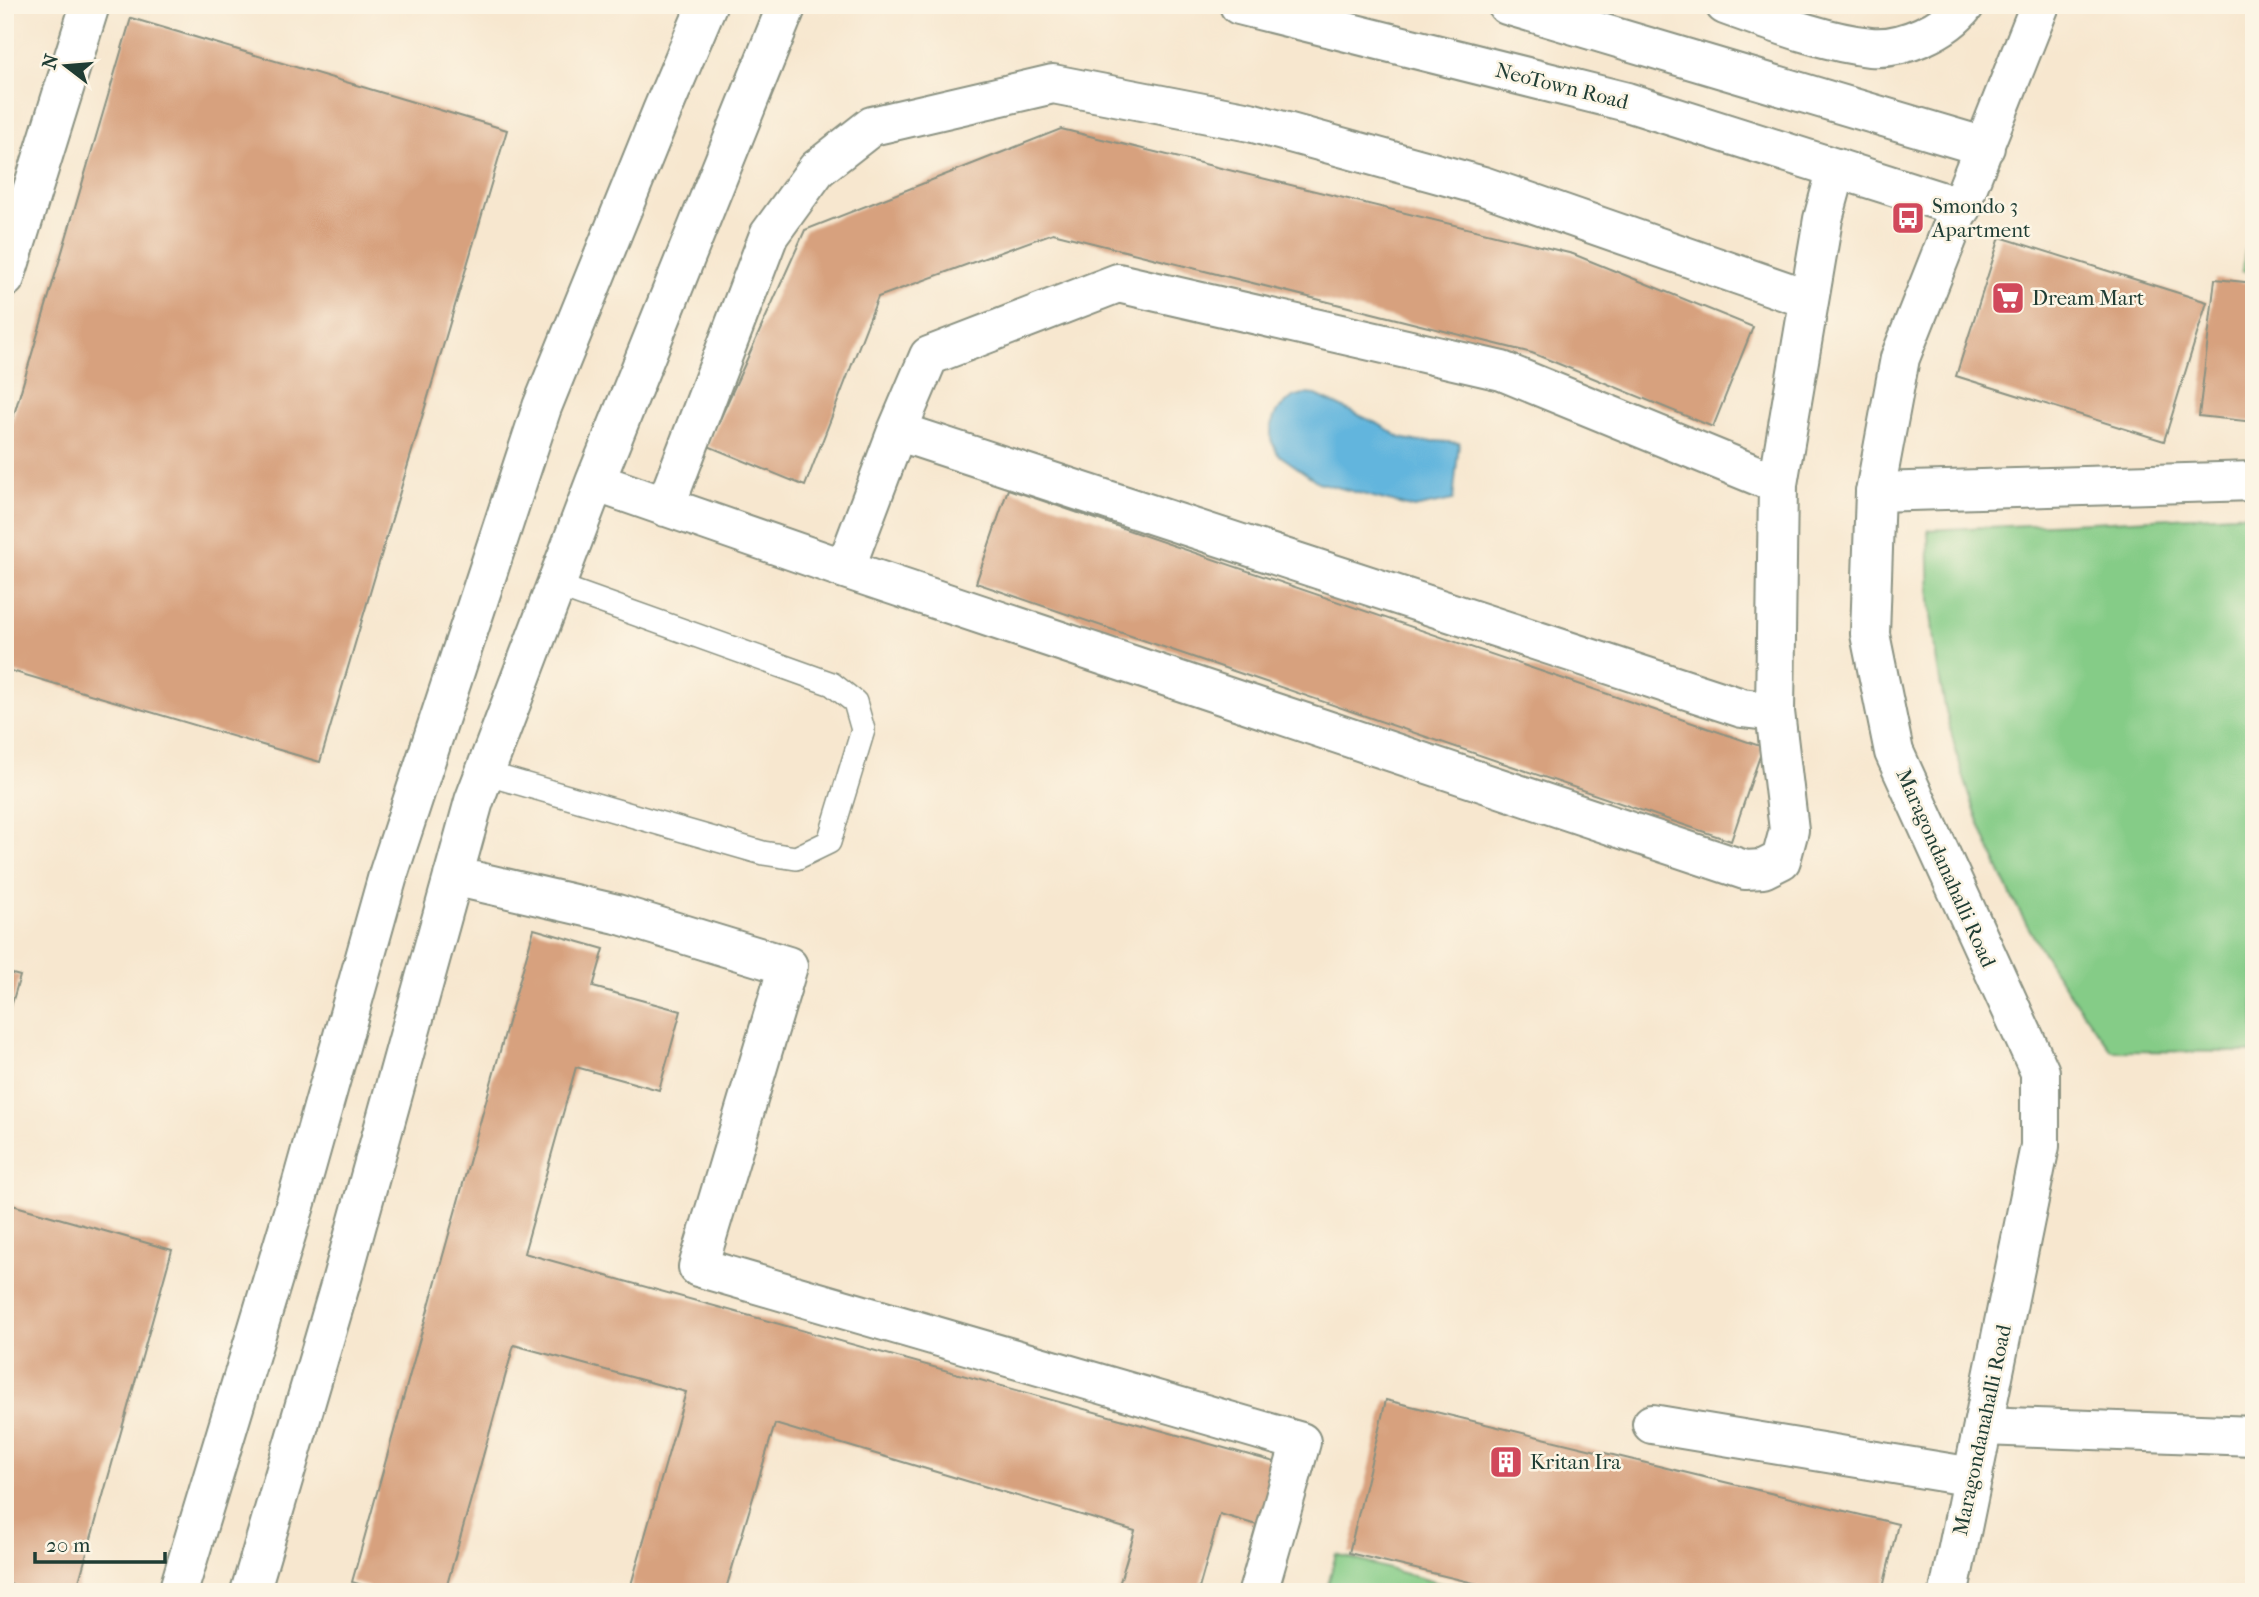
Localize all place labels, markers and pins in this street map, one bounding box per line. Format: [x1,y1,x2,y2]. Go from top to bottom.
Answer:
place label: Smondo 3 Apartment [1931,194,2031,242]
bus stop icon: Smondo 3 Apartment [1889,199,1927,237]
supermarket icon: Dream Mart [1989,279,2027,317]
place label: Dream Mart [2032,286,2145,310]
building icon: Kritan Ira [1487,1443,1525,1481]
place label: Kritan Ira [1530,1450,1621,1474]

